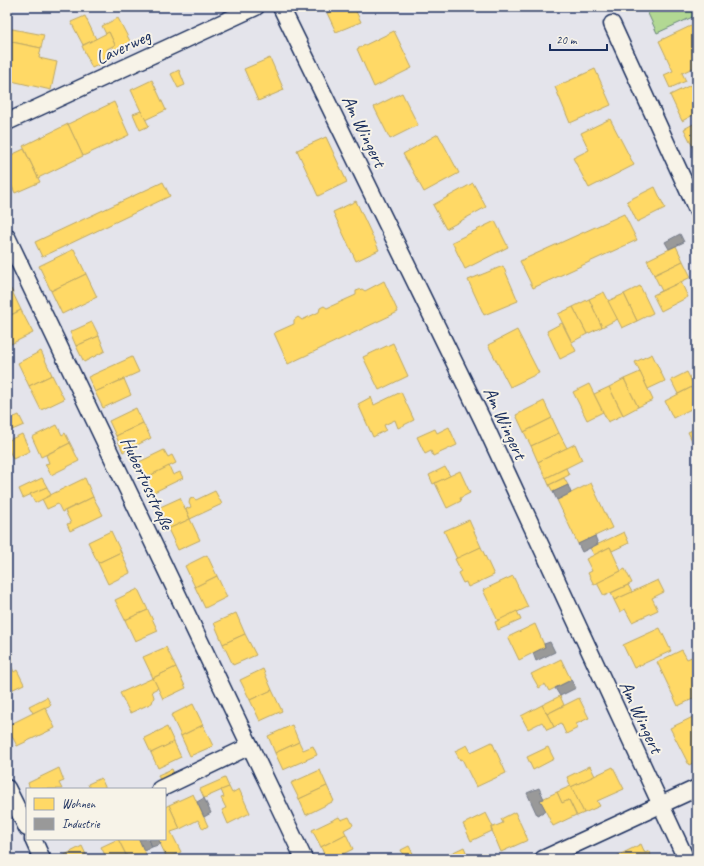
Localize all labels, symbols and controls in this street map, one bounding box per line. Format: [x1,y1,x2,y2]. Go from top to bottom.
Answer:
street label: Laverweg [92,23,156,70]
scale bar [550,26,607,52]
text: 20 m [556,32,578,48]
street label: Am Wingert [336,91,392,172]
street label: Am Wingert [478,383,533,465]
street label: Hubertusstraße [115,433,180,535]
street label: Am Wingert [614,677,669,759]
legend [26,788,166,840]
text: Wohnen [62,796,96,812]
text: Industrie [62,816,101,832]

